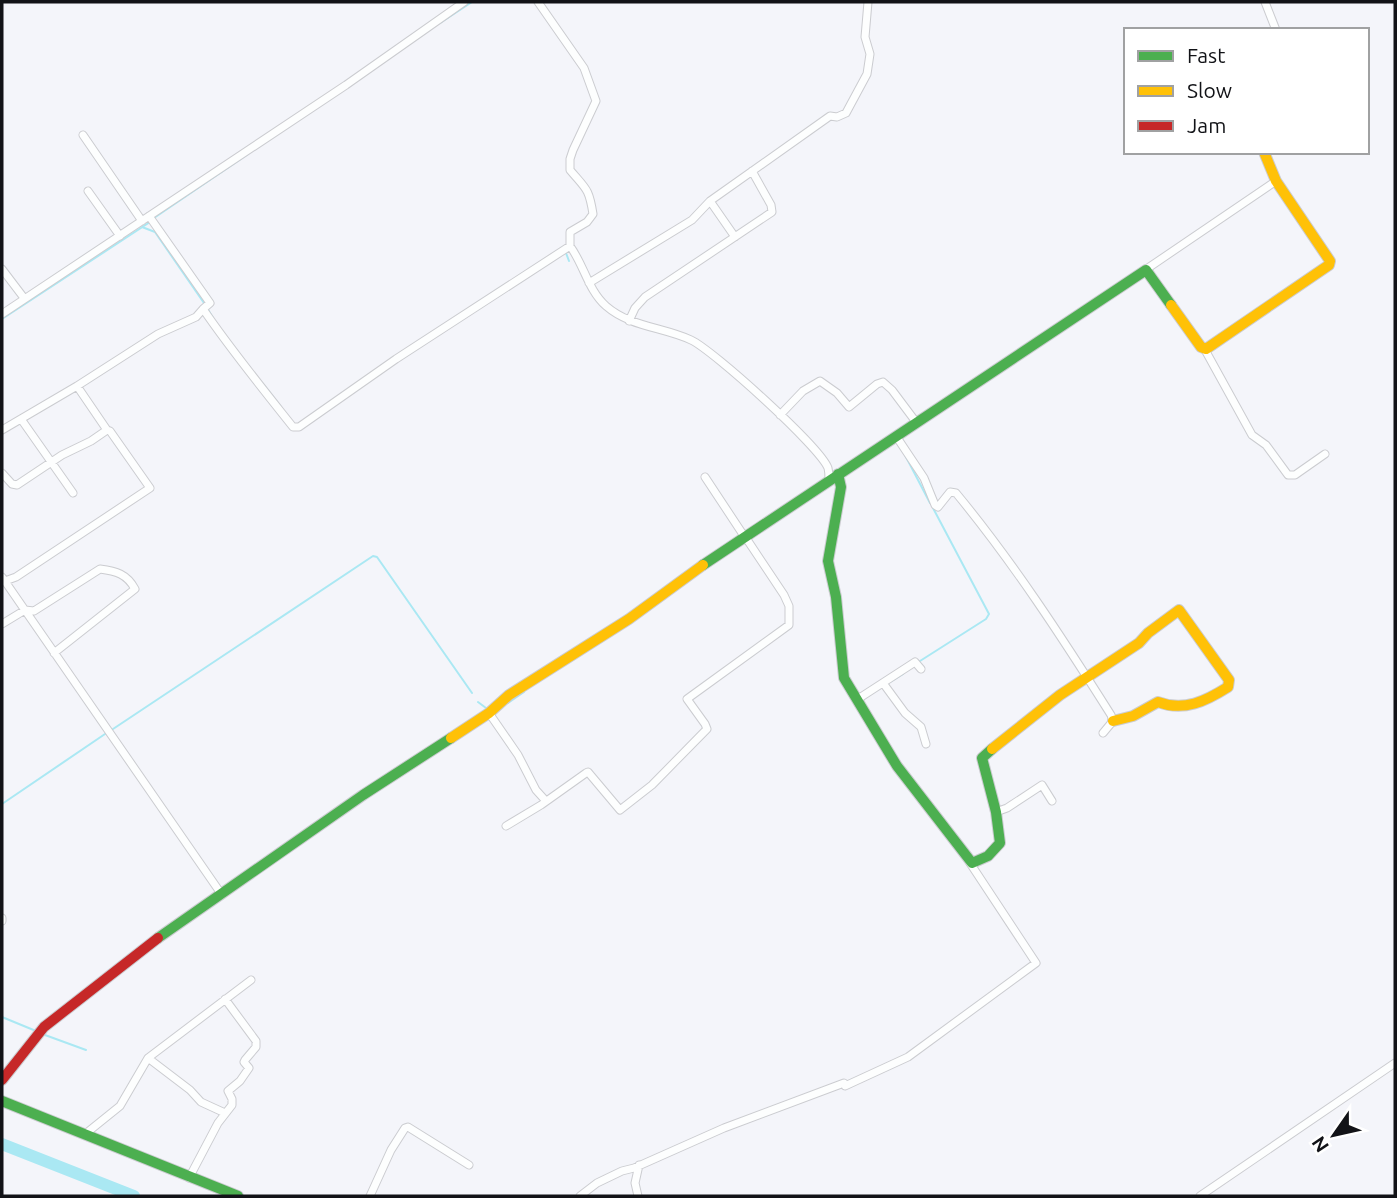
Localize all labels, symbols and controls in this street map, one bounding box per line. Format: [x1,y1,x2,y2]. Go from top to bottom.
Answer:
legend [1124,28,1369,154]
text: Fast [1187,43,1225,67]
text: Slow [1187,78,1232,102]
text: Jam [1187,113,1226,137]
north arrow [1299,1100,1369,1170]
text: N [1307,1132,1333,1157]

